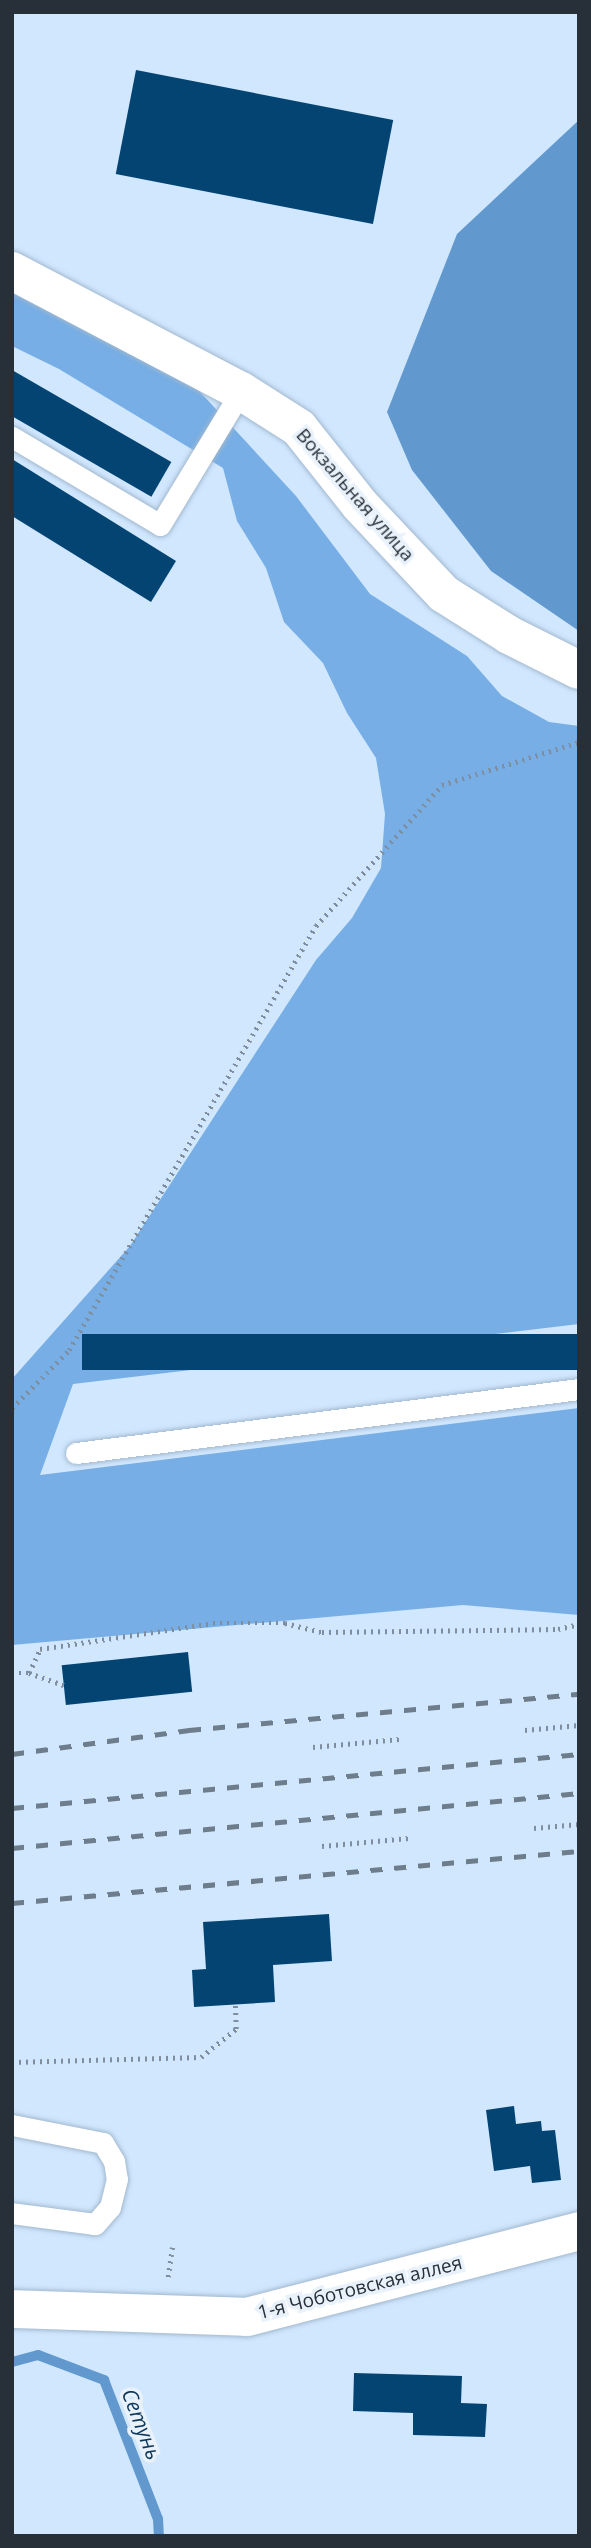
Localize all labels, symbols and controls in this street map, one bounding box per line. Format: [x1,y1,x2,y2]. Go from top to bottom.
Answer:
street label: Вокзальная улица [291,424,419,566]
street label: 1-я Чоботовская аллея [256,2252,464,2324]
water label: Сетунь [117,2385,167,2463]

